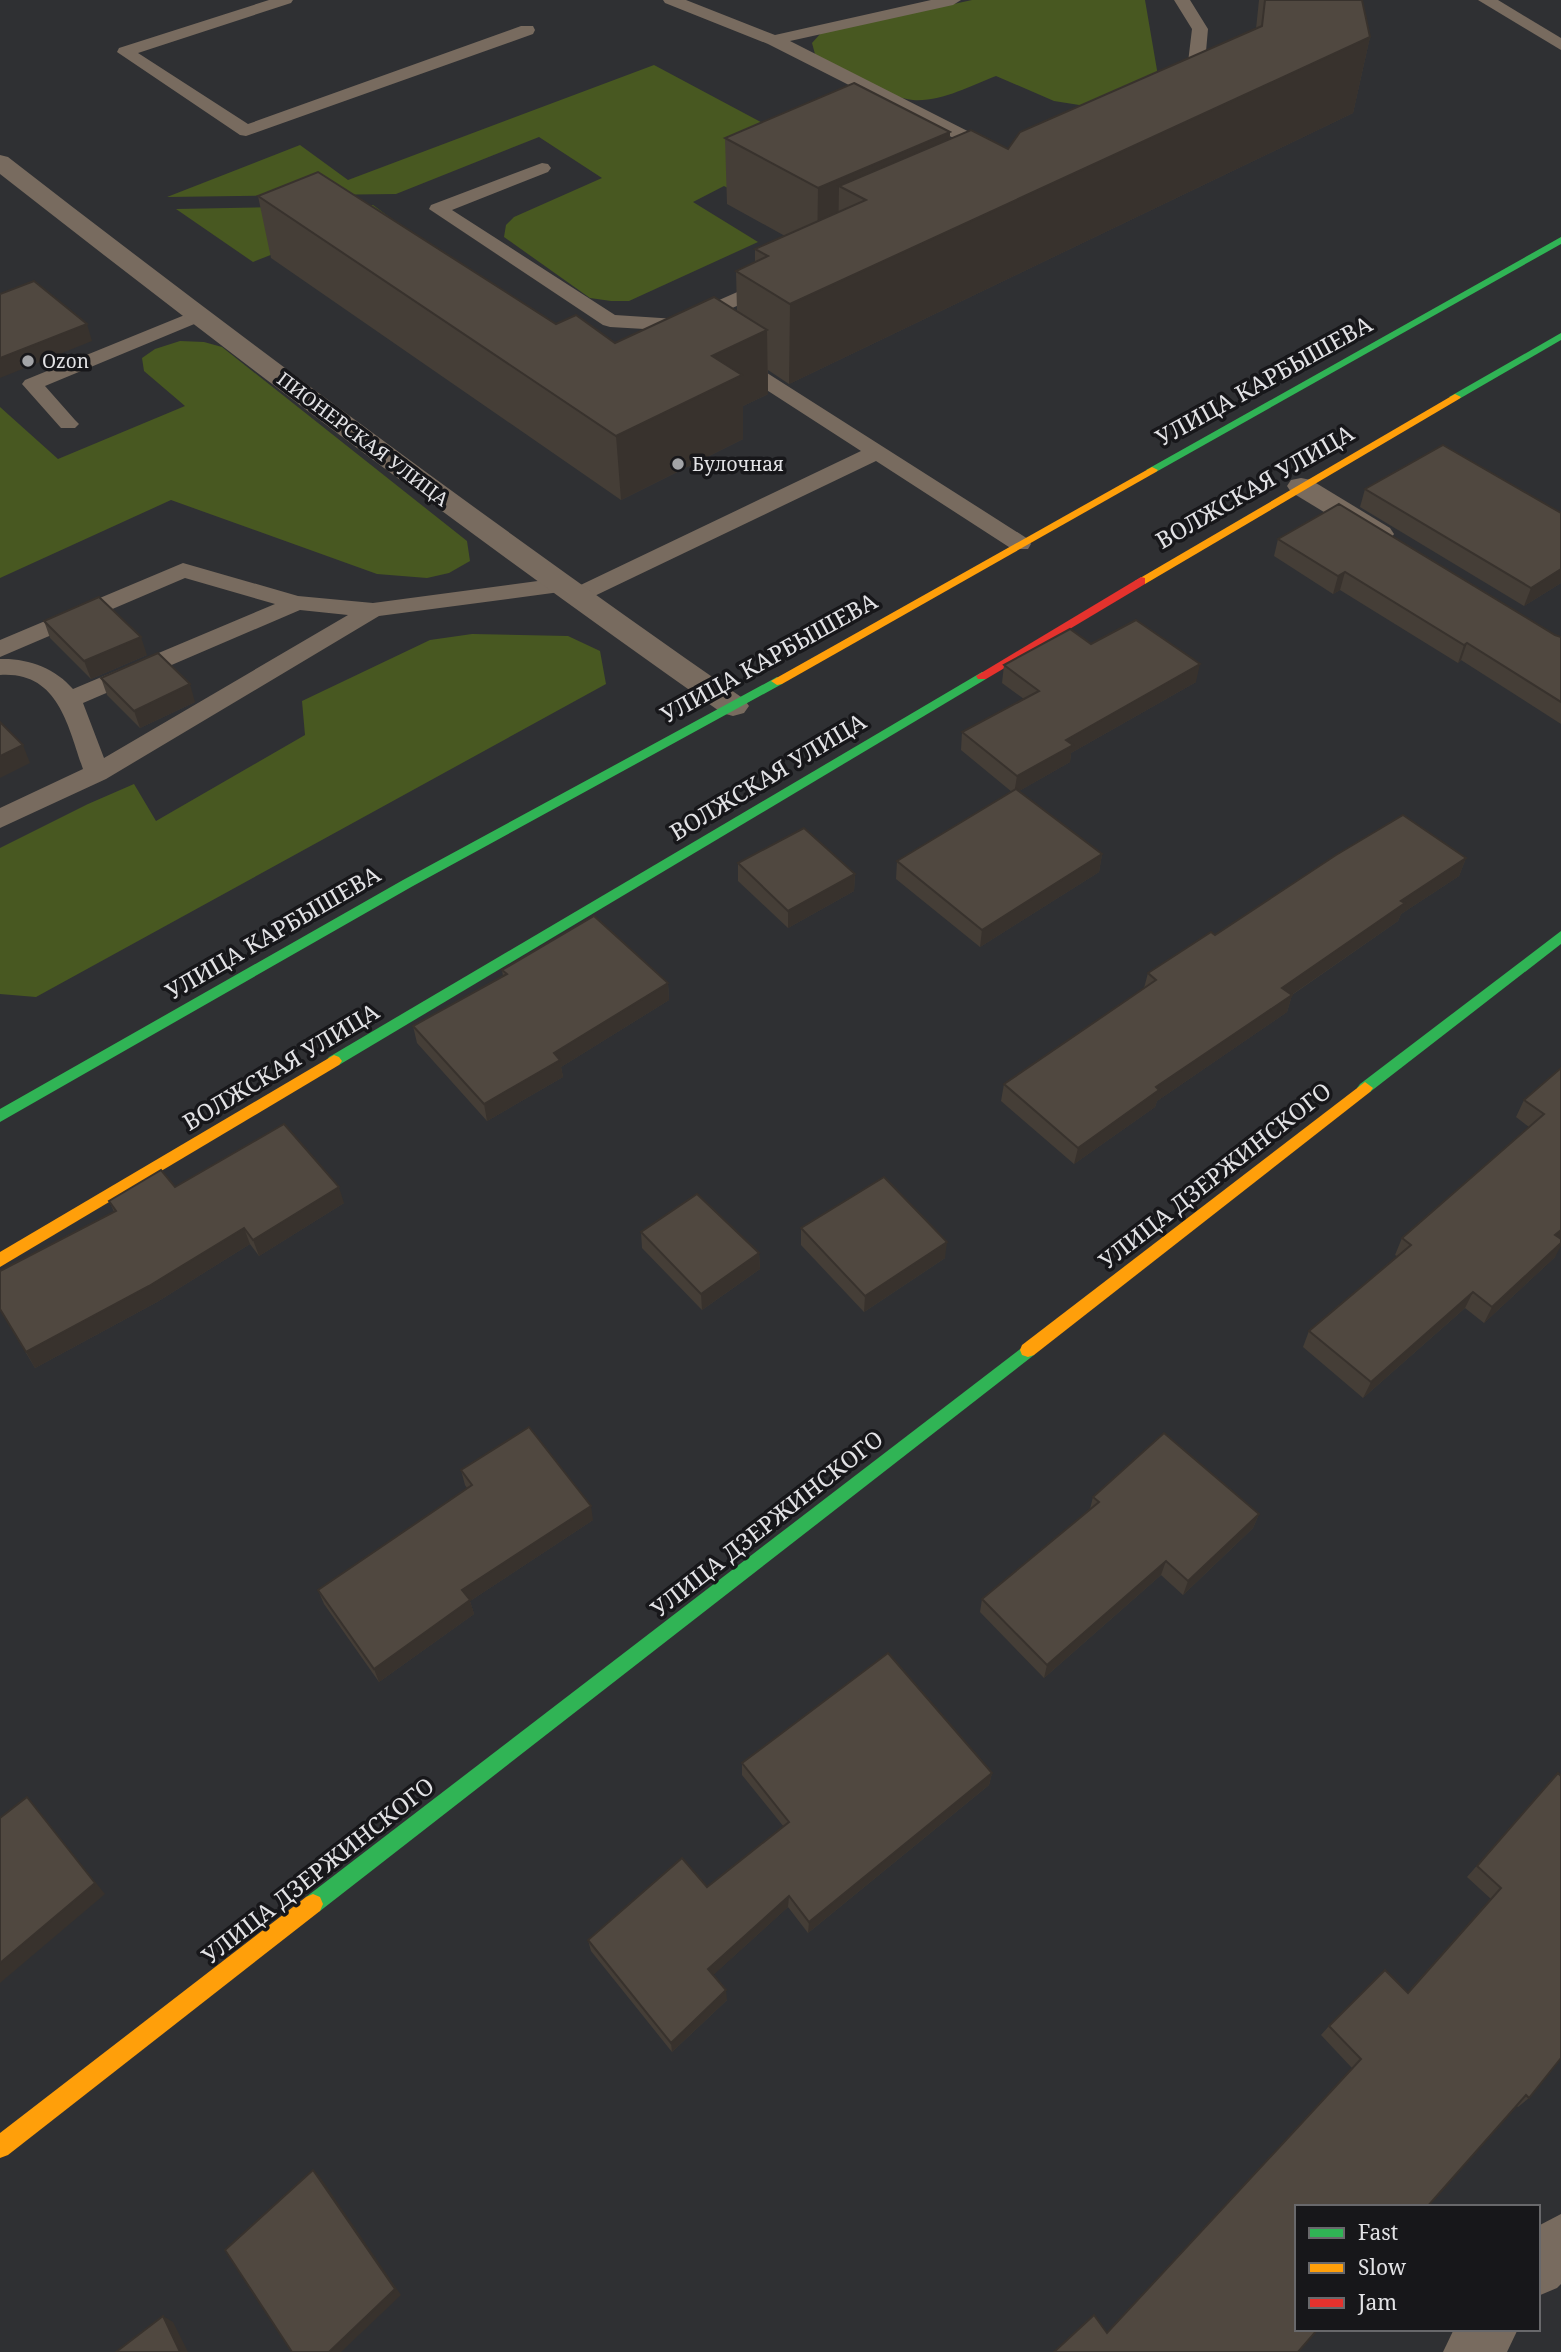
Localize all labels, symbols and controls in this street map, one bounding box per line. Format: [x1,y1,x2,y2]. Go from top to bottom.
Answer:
street label: УЛИЦА КАРБЫШЕВА [1149,307,1378,453]
place label: Ozon [42,348,89,374]
marker: Ozon [20,353,36,369]
street label: ПИОНЕРСКАЯ УЛИЦА [272,366,455,513]
street label: ВОЛЖСКАЯ УЛИЦА [1150,416,1360,556]
place label: Булочная [692,451,784,477]
marker: Булочная [670,456,686,472]
street label: УЛИЦА КАРБЫШЕВА [654,584,883,730]
street label: ВОЛЖСКАЯ УЛИЦА [663,704,872,847]
street label: УЛИЦА КАРБЫШЕВА [159,857,386,1007]
street label: ВОЛЖСКАЯ УЛИЦА [176,994,385,1137]
street label: УЛИЦА ДЗЕРЖИНСКОГО [1092,1074,1337,1276]
street label: УЛИЦА ДЗЕРЖИНСКОГО [644,1422,889,1624]
street label: УЛИЦА ДЗЕРЖИНСКОГО [195,1769,440,1971]
legend [1295,2205,1540,2331]
text: Fast [1358,2218,1398,2246]
text: Slow [1358,2253,1407,2281]
text: Jam [1357,2288,1397,2316]

